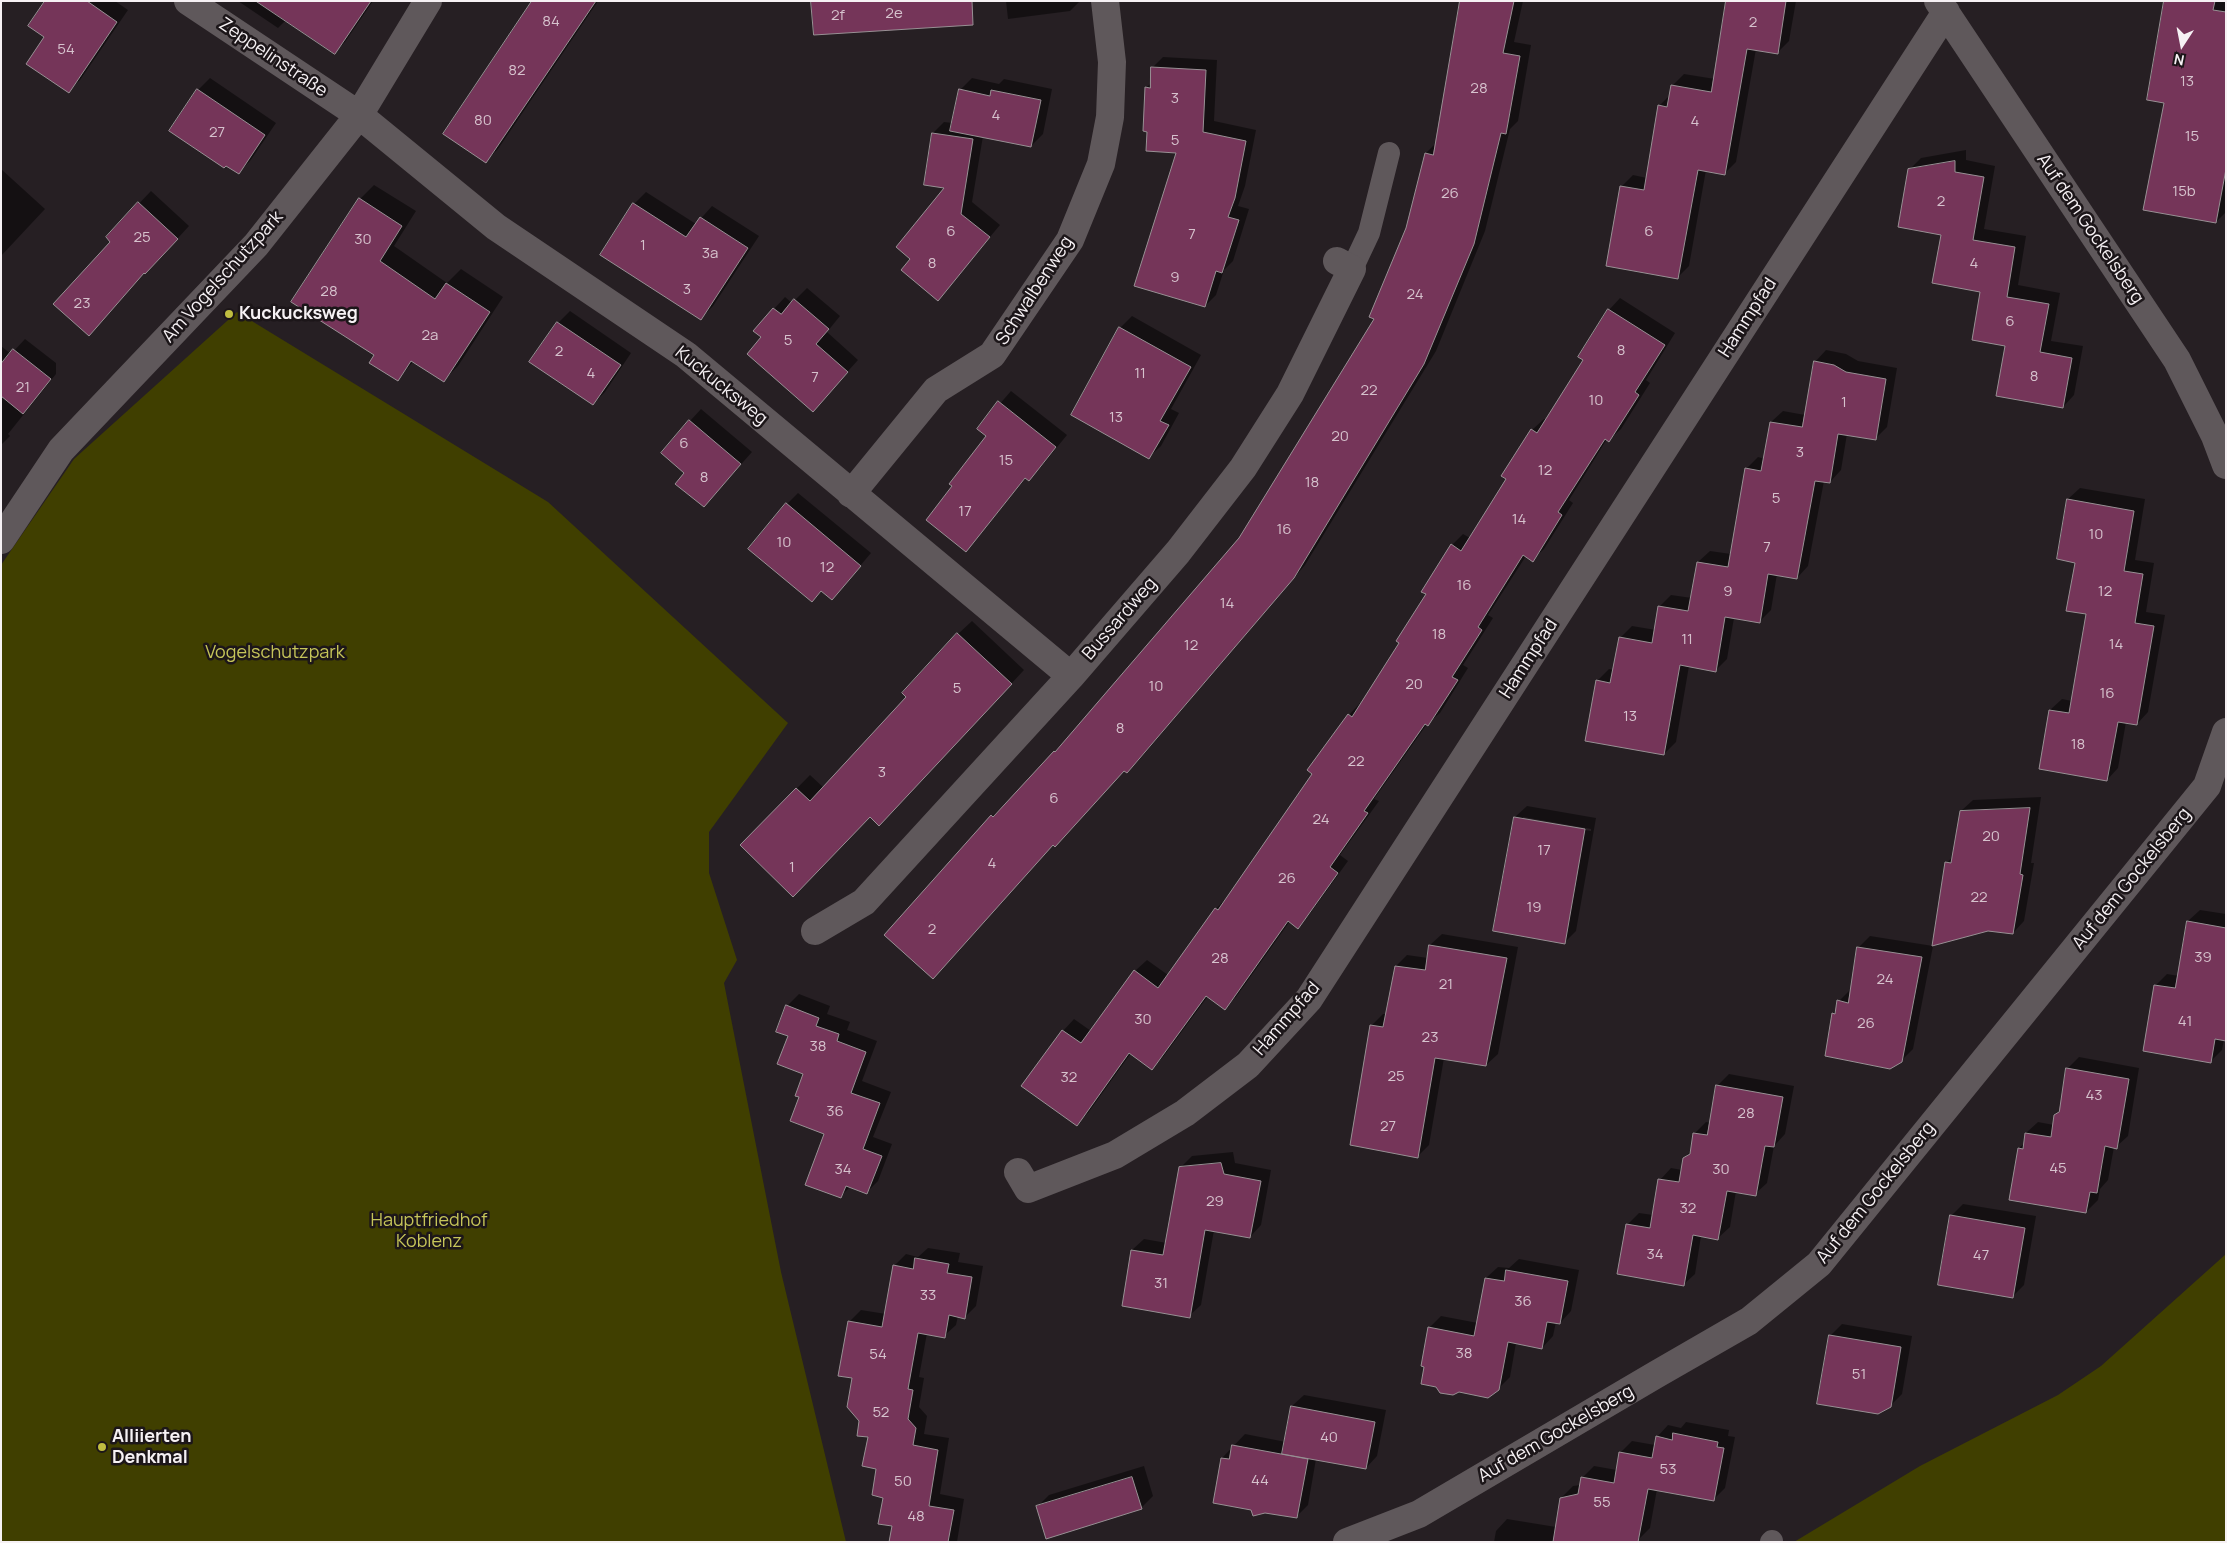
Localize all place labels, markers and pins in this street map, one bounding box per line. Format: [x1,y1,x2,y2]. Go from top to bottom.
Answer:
place label: Kuckucksweg [239,303,358,325]
marker: Kuckucksweg [223,308,235,320]
place label: Alliierten Denkmal [112,1426,191,1468]
marker: Alliierten Denkmal [96,1441,108,1453]

